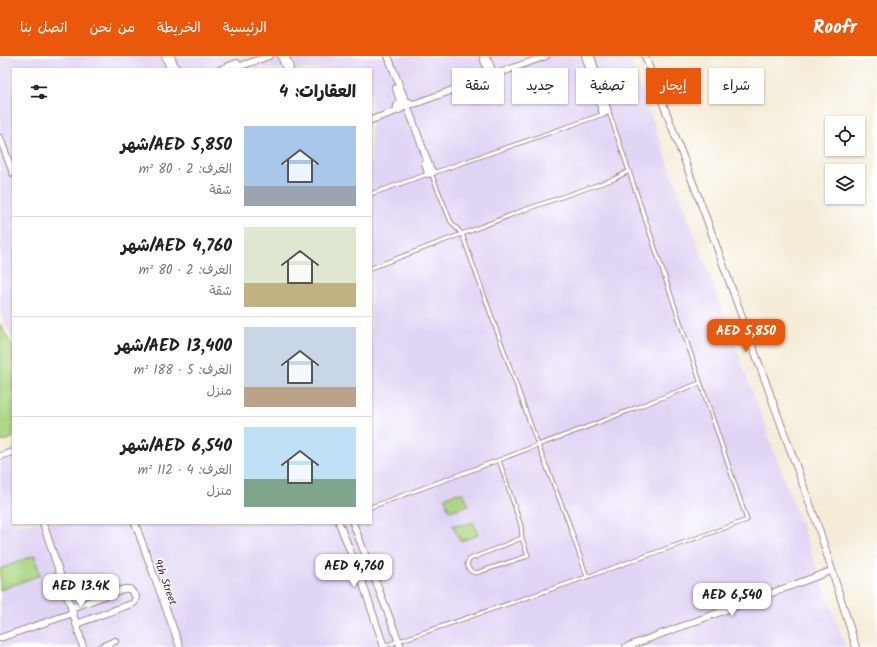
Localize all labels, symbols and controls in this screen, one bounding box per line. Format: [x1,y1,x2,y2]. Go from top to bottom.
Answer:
text: Roofr [813,13,857,43]
text: اتصل بنا [20,17,68,39]
text: من نحن [90,17,135,39]
text: الخريطة [157,17,201,39]
text: الرئيسية [223,17,267,39]
chip: شقة [452,68,504,104]
chip: جديد [512,68,568,104]
chip: تصفية [576,68,638,104]
chip: إيجار [646,68,701,104]
chip: شراء [709,68,764,104]
text: العقارات: 4 [279,79,356,106]
icon: filters [28,81,50,103]
map controls [825,116,865,204]
button: locate [825,116,865,156]
text: AED 5,850/شهر [121,132,232,159]
icon: home [276,142,324,190]
text: الغرف: 2 · 80 m² [139,159,232,180]
button: layers [825,164,865,204]
text: شقة [209,180,232,201]
text: AED 4,760/شهر [121,233,232,260]
icon: home [276,243,324,291]
text: الغرف: 2 · 80 m² [139,260,232,281]
text: شقة [209,281,232,302]
pin: AED 5,850 [700,319,792,353]
text: AED 5,850 [716,321,776,342]
text: AED 13,400/شهر [115,333,232,360]
icon: home [276,343,324,391]
text: الغرف: 5 · 188 m² [134,360,232,381]
text: منزل [206,381,232,402]
text: AED 6,540/شهر [121,433,232,460]
icon: home [276,443,324,491]
text: الغرف: 4 · 112 m² [138,460,232,481]
text: منزل [206,481,232,502]
pin: AED 4,760 [308,554,400,588]
text: AED 4,760 [324,556,384,577]
street label: 9th Street [148,557,182,609]
pin: AED 13.4K [35,574,127,608]
text: AED 13.4K [52,576,110,597]
pin: AED 6,540 [686,583,778,617]
text: AED 6,540 [702,585,762,606]

